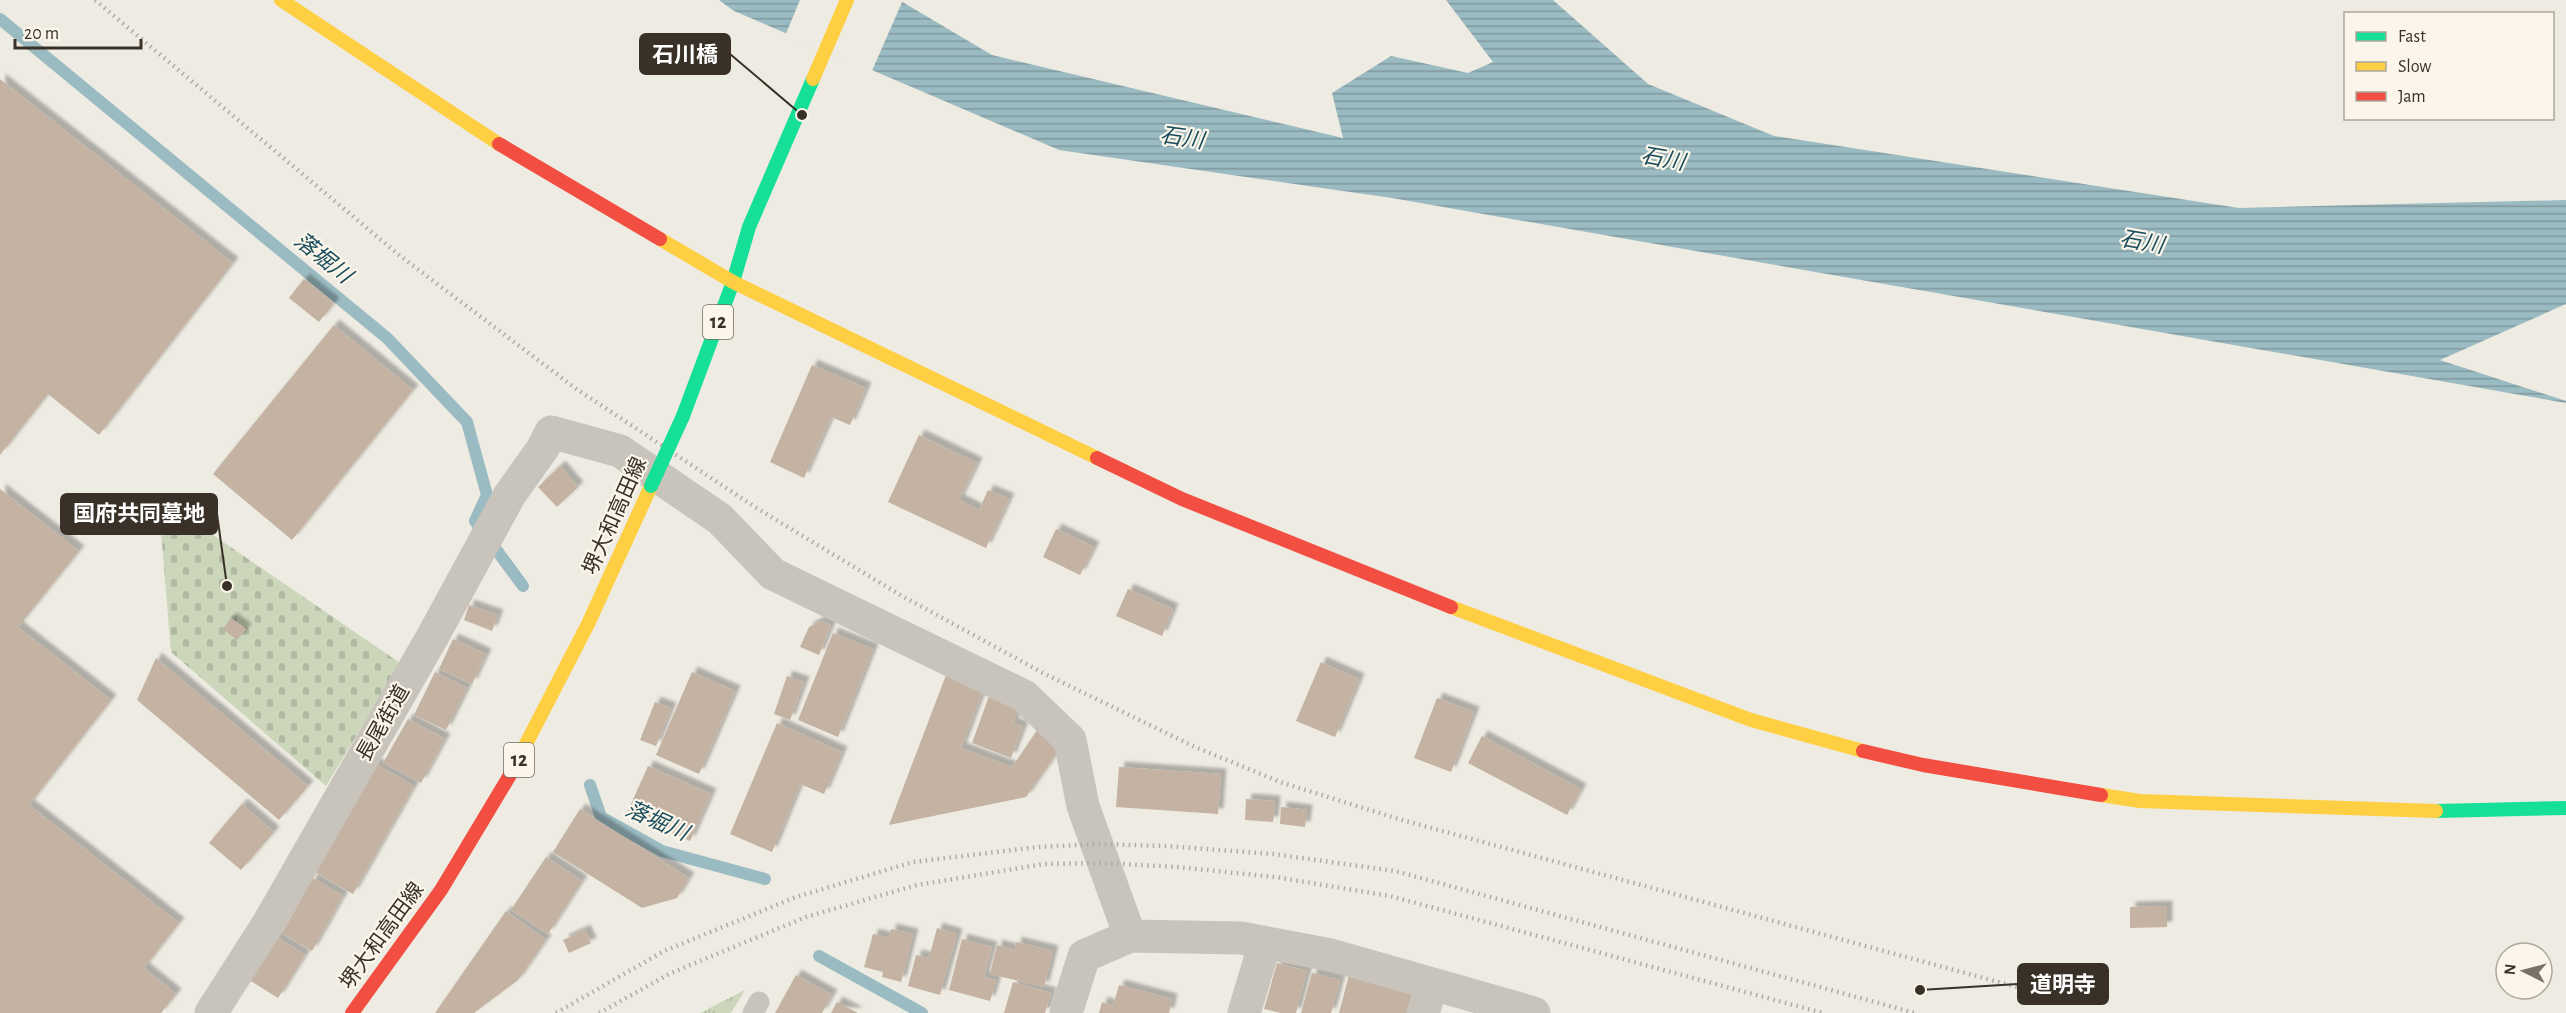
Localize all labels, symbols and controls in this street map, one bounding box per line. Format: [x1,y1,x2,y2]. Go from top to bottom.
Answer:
scale bar [15,12,141,50]
legend [2344,12,2554,120]
text: 20 m [24,25,59,43]
text: Fast [2398,28,2426,46]
callout: 石川橋 [640,34,730,74]
text: 石川橋 [652,43,718,66]
text: Slow [2398,58,2431,76]
text: Jam [2398,88,2426,106]
water label: 石川 [1159,124,1207,152]
water label: 石川 [1639,144,1689,174]
water label: 石川 [2118,227,2168,257]
water label: 落堀川 [290,228,358,289]
road number: 12 [703,305,733,339]
street label: 堺大和高田線 [579,454,650,578]
callout: 国府共同墓地 [61,494,217,534]
text: 国府共同墓地 [73,502,205,525]
street label: 長尾街道 [352,681,413,765]
road number: 12 [504,743,534,777]
water label: 落堀川 [622,797,694,845]
street label: 堺大和高田線 [336,878,428,993]
north arrow [2494,941,2554,1001]
text: N [2502,963,2519,976]
callout: 道明寺 [2018,964,2108,1004]
text: 道明寺 [2030,973,2096,996]

